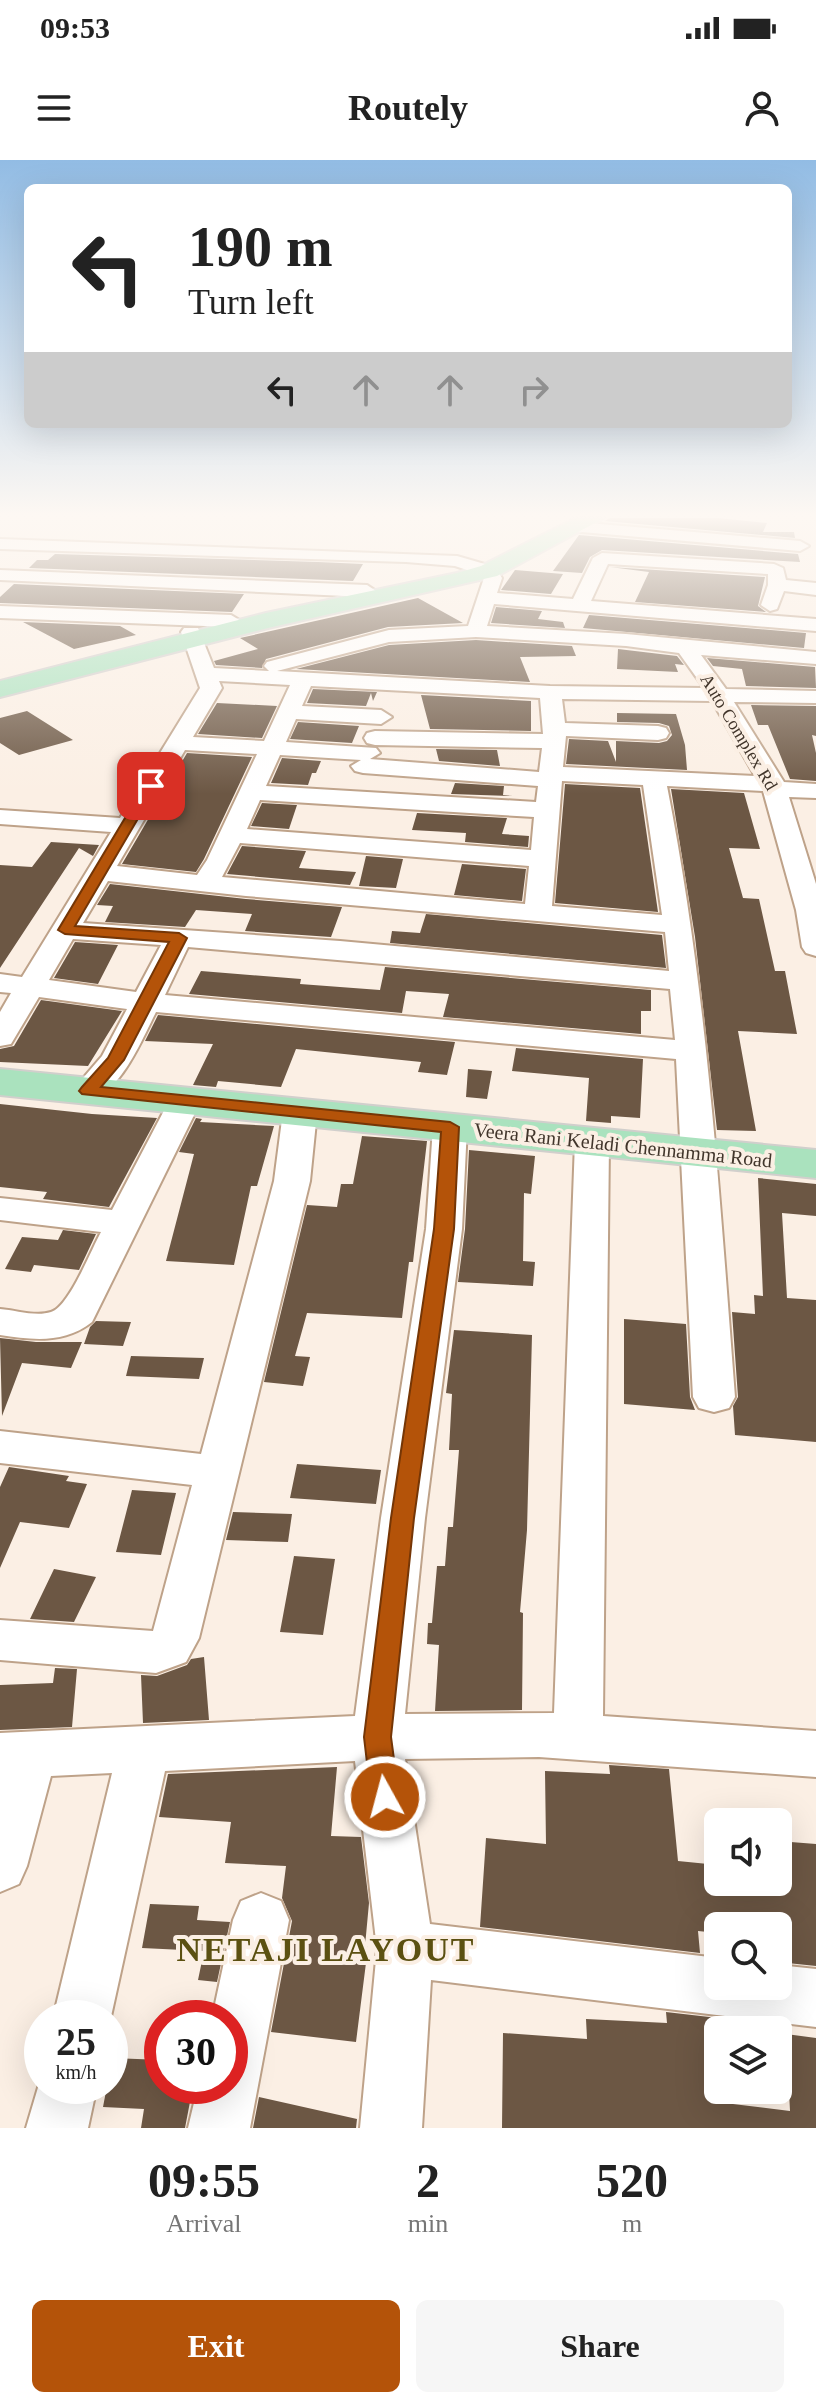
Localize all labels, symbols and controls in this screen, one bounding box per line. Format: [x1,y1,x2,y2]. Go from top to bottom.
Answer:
text: 09:53 [40,11,110,44]
icon: menu [32,86,76,130]
icon: person [740,86,784,130]
text: Routely [348,88,468,128]
icon: left [56,216,160,320]
text: 190 m [188,216,333,278]
text: Turn left [188,282,314,322]
icon: left [260,368,304,412]
icon: ahead [344,368,388,412]
icon: ahead [428,368,472,412]
icon: right [512,368,556,412]
street label: Auto Complex Rd [696,670,782,794]
pin [117,752,185,820]
icon: arrive [129,764,173,808]
street label: Veera Rani Keladi Chennamma Road [473,1118,773,1172]
position arrow [343,1755,427,1839]
map controls [704,1808,792,2104]
button: sound [704,1808,792,1896]
button: search [704,1912,792,2000]
district label: NETAJI LAYOUT [176,1931,476,1968]
speed limit sign: 30 [144,2000,248,2104]
button: layers [704,2016,792,2104]
text: 25 [56,2019,96,2064]
text: km/h [55,2061,97,2083]
text: 09:55 [148,2154,260,2207]
text: 2 [416,2154,440,2207]
text: 520 [596,2154,668,2207]
text: Arrival [166,2209,241,2238]
text: min [408,2209,448,2238]
text: m [622,2209,642,2238]
button: Exit [32,2300,400,2392]
button: Share [416,2300,784,2392]

